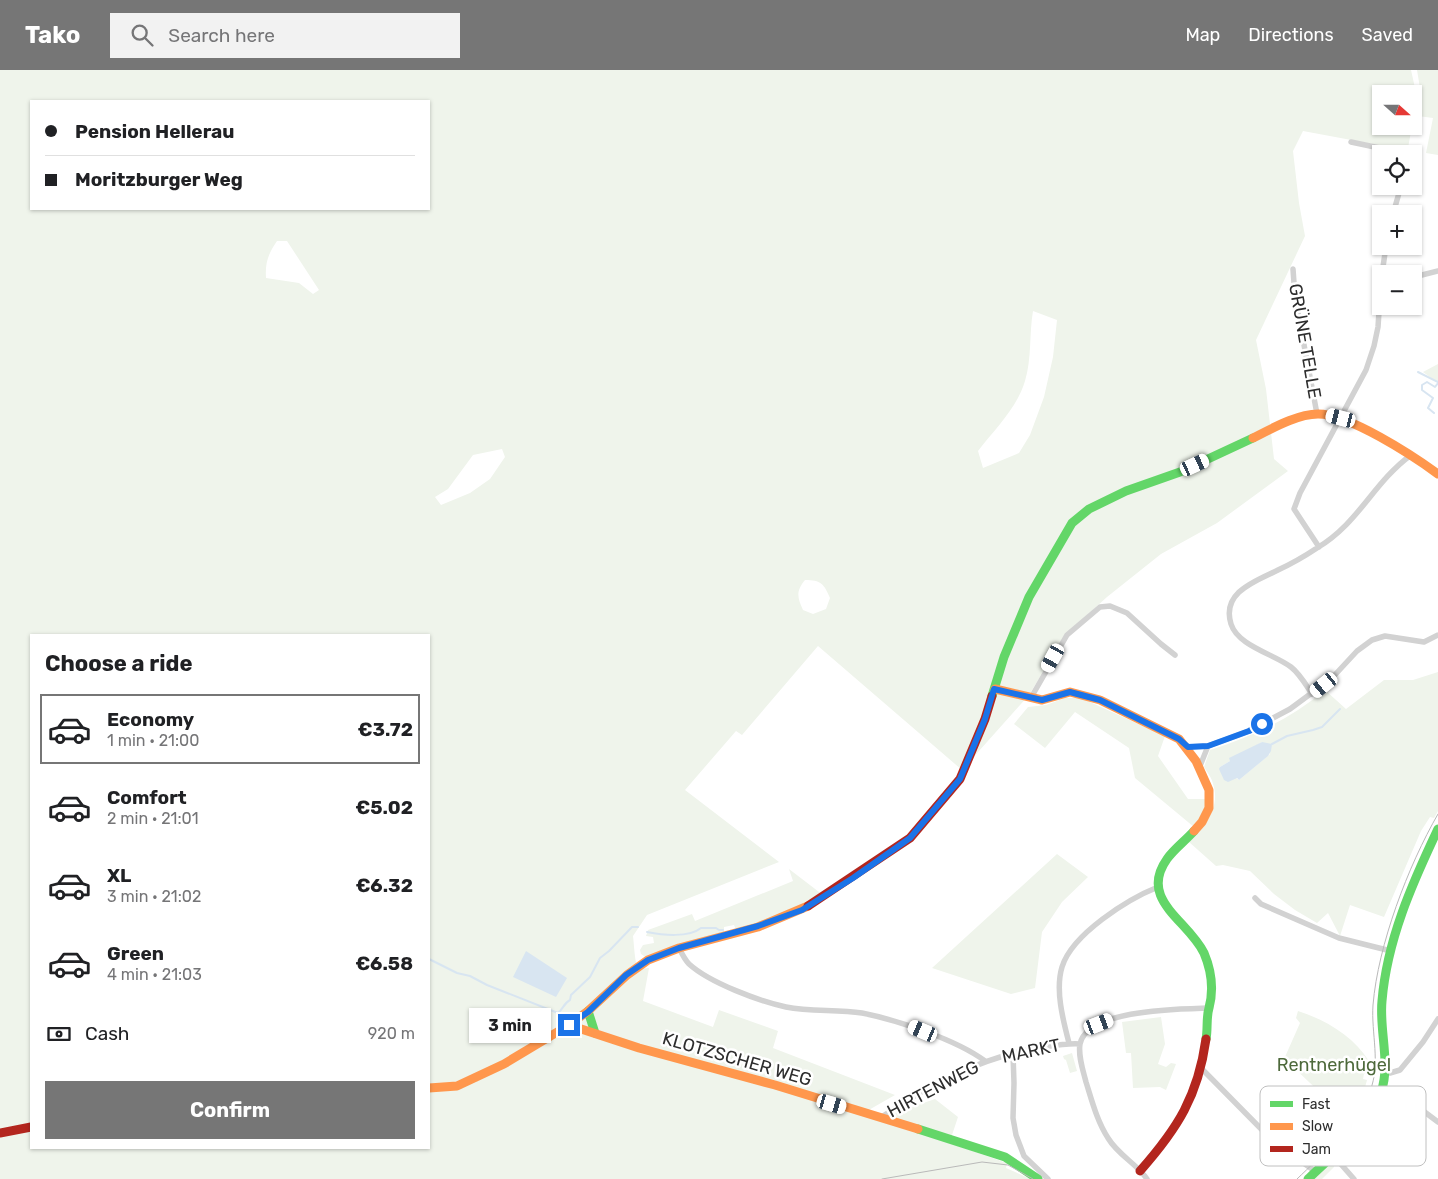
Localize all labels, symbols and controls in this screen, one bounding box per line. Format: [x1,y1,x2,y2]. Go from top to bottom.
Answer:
search box [110,13,460,58]
text: Tako [25,21,80,49]
icon: search [128,21,156,49]
text: Search here [168,24,275,47]
text: Map [1185,24,1220,46]
text: Directions [1248,24,1334,46]
text: Saved [1362,24,1413,46]
north arrow [1372,85,1422,135]
map controls [1372,85,1422,315]
text: Pension Hellerau [75,120,235,143]
button: locate [1372,145,1422,195]
text: Moritzburger Weg [75,168,243,191]
button: + [1372,205,1422,255]
button: − [1372,265,1422,315]
street label: GRÜNE TELLE [1284,282,1326,400]
car [1324,407,1357,429]
car [1178,452,1211,478]
car [1039,641,1066,675]
text: Choose a ride [45,650,192,677]
car [1307,670,1340,700]
icon: car [47,707,92,752]
text: Economy [107,708,194,731]
route start [1251,713,1273,735]
text: €3.72 [358,718,413,741]
text: 1 min · 21:00 [107,731,199,750]
icon: car [47,785,92,830]
text: Comfort [107,786,187,809]
text: €5.02 [355,796,413,819]
text: 2 min · 21:01 [107,809,199,828]
icon: car [47,863,92,908]
text: XL [107,864,131,887]
text: €6.32 [355,874,413,897]
text: 3 min · 21:02 [107,887,201,906]
icon: car [47,941,92,986]
text: Green [107,942,164,965]
text: €6.58 [355,952,413,975]
text: 4 min · 21:03 [107,965,202,984]
callout: 3 min [469,1008,552,1042]
car [1082,1012,1115,1036]
route end [558,1014,580,1036]
text: 3 min [488,1016,532,1035]
car [906,1018,939,1044]
icon: cash [45,1020,73,1048]
text: Cash [85,1022,129,1045]
text: 920 m [368,1024,415,1043]
street label: KLOTZSCHER WEG [660,1027,814,1091]
street label: MARKT [1000,1034,1062,1068]
park label: Rentnerhügel [1277,1054,1391,1076]
street label: HIRTENWEG [883,1056,983,1122]
button: Confirm [45,1081,415,1139]
legend [1260,1086,1426,1166]
car [815,1093,848,1115]
text: Fast [1302,1096,1331,1113]
text: Slow [1302,1118,1333,1135]
text: Jam [1302,1141,1331,1158]

